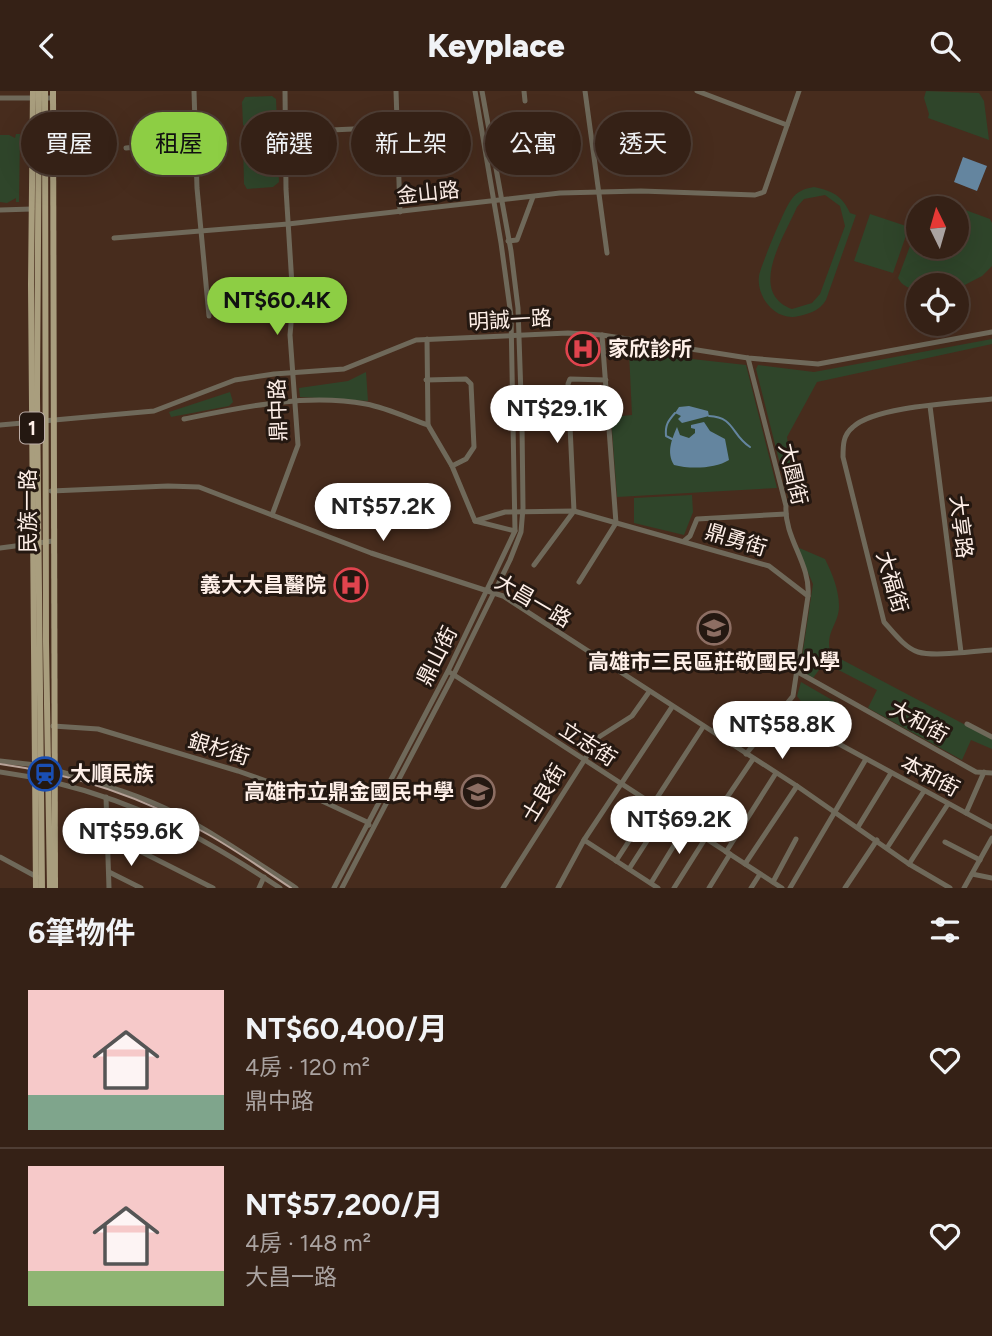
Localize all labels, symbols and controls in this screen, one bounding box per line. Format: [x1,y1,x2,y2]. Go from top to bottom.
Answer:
icon: back [28,27,66,65]
text: Keyplace [427,27,565,65]
icon: search [926,27,964,65]
chip: 買屋 [21,112,117,175]
chip: 租屋 [131,112,227,175]
chip: 篩選 [241,112,337,175]
chip: 新上架 [351,112,471,175]
chip: 公寓 [485,112,581,175]
chip: 透天 [595,112,691,175]
street label: 金山路 [395,177,461,208]
north arrow [906,196,970,259]
map controls [906,196,969,336]
button: locate [906,273,969,336]
pin: NT$60.4K [205,278,349,337]
text: NT$60.4K [223,286,331,314]
street label: 明誠一路 [467,305,553,334]
hospital icon: 家欣診所 [564,330,602,368]
place label: 家欣診所 [608,336,692,361]
street label: 鼎中路 [264,378,291,442]
pin: NT$29.1K [485,385,629,445]
text: NT$29.1K [506,394,608,422]
road number: 1 [20,413,44,443]
street label: 大園街 [774,440,813,507]
street label: 民族一路 [15,469,40,553]
pin: NT$57.2K [311,483,455,543]
text: NT$57.2K [331,492,435,520]
street label: 大享路 [945,494,978,560]
street label: 鼎勇街 [702,518,770,561]
street label: 大福街 [872,548,913,616]
hospital icon: 義大大昌醫院 [332,566,370,604]
street label: 大昌一路 [491,569,576,632]
place label: 義大大昌醫院 [200,572,326,597]
school or university icon: 高雄市三民區莊敬國民小學 [695,609,733,647]
street label: 鼎山街 [411,622,462,690]
place label: 高雄市三民區莊敬國民小學 [588,649,840,674]
street label: 大和街 [886,695,953,748]
pin: NT$58.8K [710,701,854,761]
text: NT$58.8K [729,710,835,738]
street label: 立志街 [555,716,621,771]
street label: 銀杉街 [185,727,253,770]
street label: 本和街 [897,750,964,801]
station icon: 大順民族 [26,755,64,793]
street label: 士良街 [517,759,571,826]
place label: 大順民族 [70,761,154,786]
school or university icon: 高雄市立鼎金國民中學 [459,773,497,811]
place label: 高雄市立鼎金國民中學 [244,779,454,804]
pin: NT$69.2K [607,797,751,856]
text: NT$69.2K [627,805,731,833]
pin: NT$59.6K [59,809,203,868]
text: NT$59.6K [78,817,184,845]
icon: filters [926,911,964,949]
text: 6筆物件 [28,914,135,951]
text: NT$60,400/月 [245,1010,448,1047]
icon: home [84,1018,168,1102]
icon: heart [926,1041,964,1079]
text: 4房 · 120 m² [245,1053,370,1081]
text: 鼎中路 [245,1087,314,1115]
text: NT$57,200/月 [245,1186,443,1223]
icon: home [84,1194,168,1278]
icon: heart [926,1217,964,1255]
text: 4房 · 148 m² [245,1229,371,1257]
text: 大昌一路 [245,1263,337,1291]

